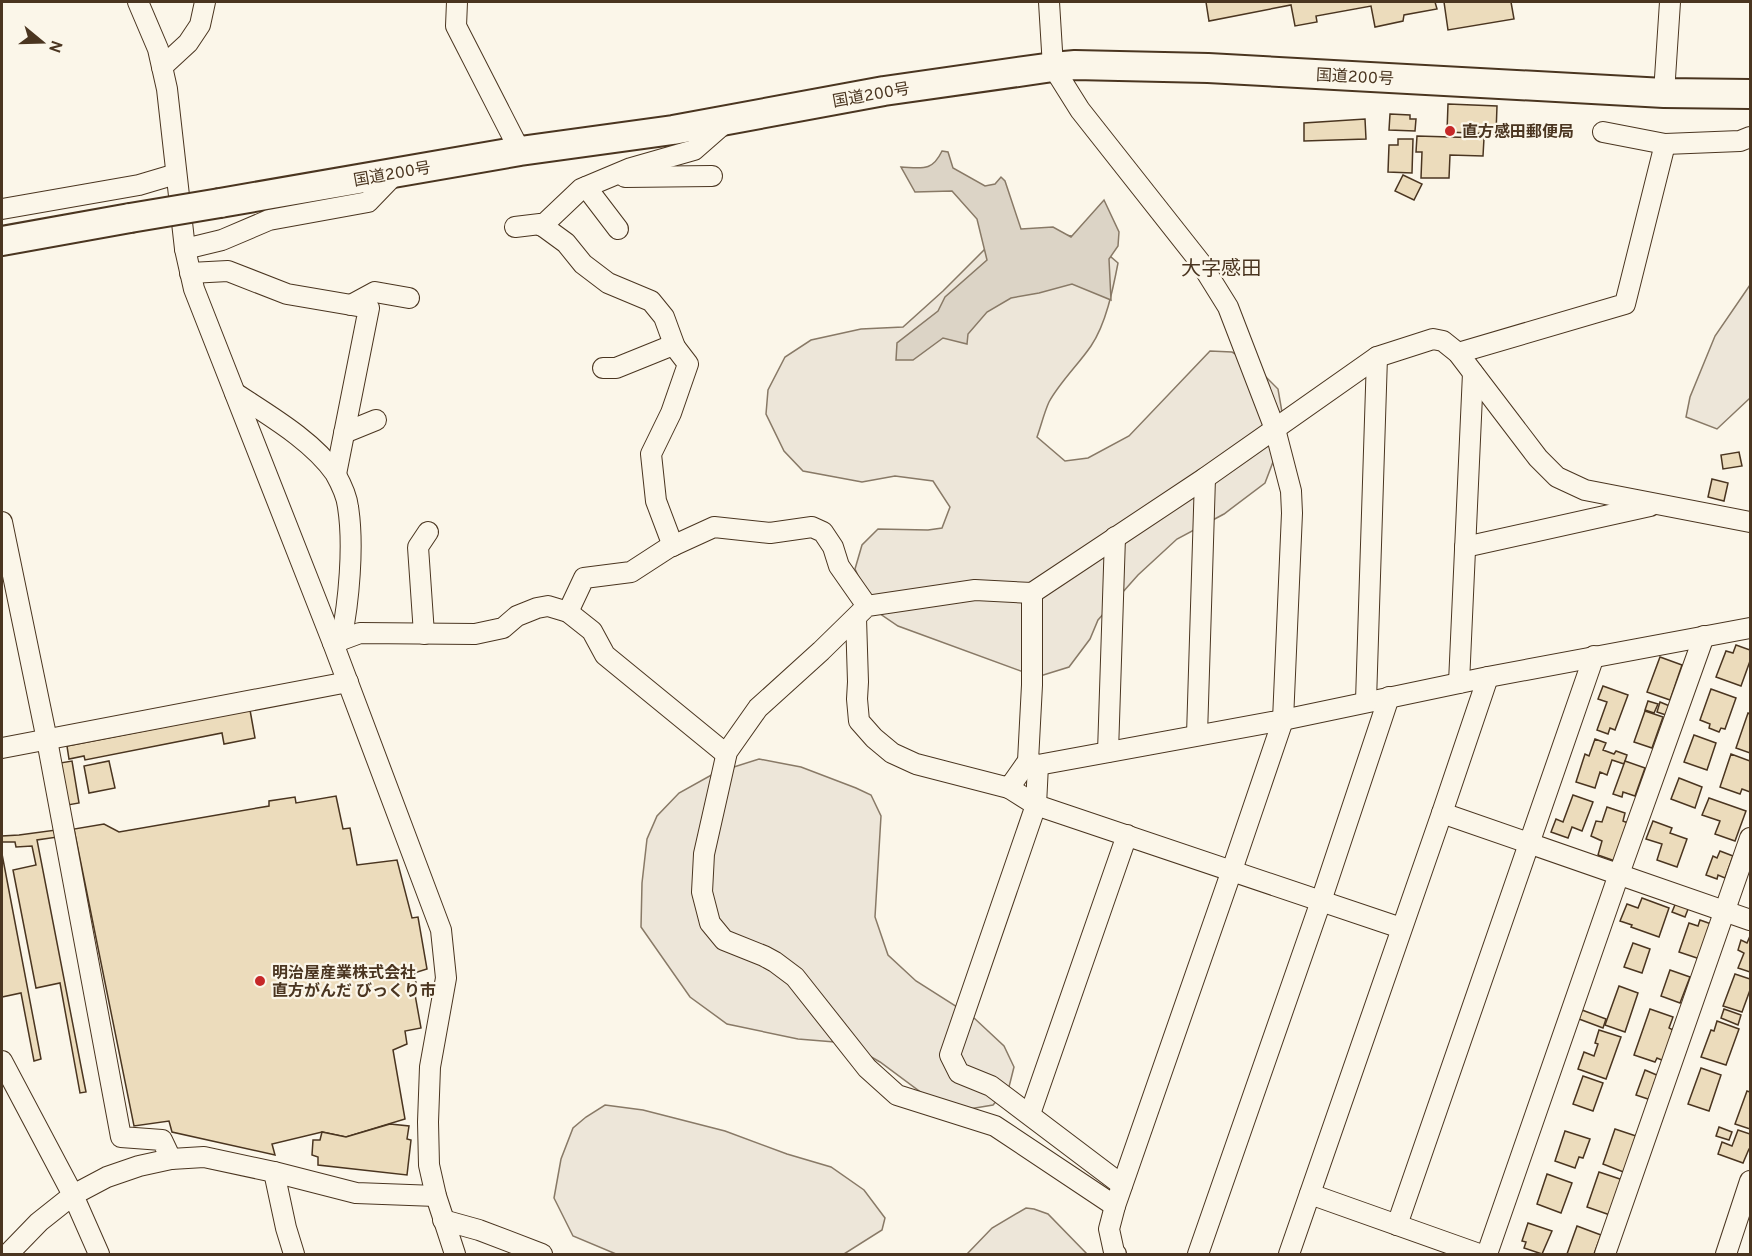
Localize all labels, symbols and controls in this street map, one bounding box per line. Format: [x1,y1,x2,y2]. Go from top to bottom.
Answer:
north arrow [12,12,72,72]
text: N [43,38,66,55]
street label: 国道200号 [1315,66,1394,90]
street label: 国道200号 [831,79,912,113]
place label: 直方感田郵便局 [1462,122,1574,143]
marker: 直方感田郵便局 [1443,124,1457,138]
street label: 国道200号 [352,158,433,192]
district label: 大字感田 [1181,257,1261,283]
place label: 明治屋産業株式会社 直方がんだ びっくり市 [272,963,436,1002]
marker: 明治屋産業株式会社 直方がんだ びっくり市 [253,974,267,988]

